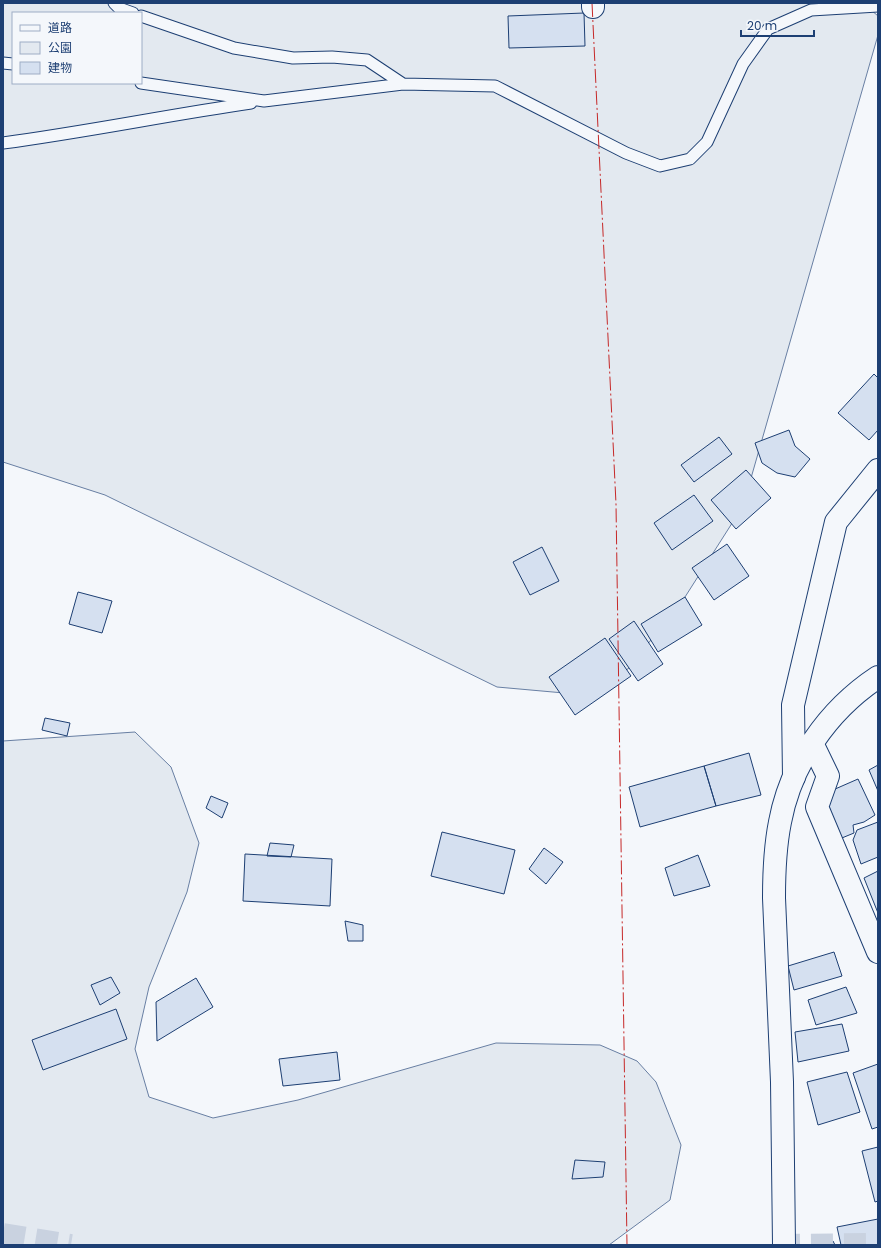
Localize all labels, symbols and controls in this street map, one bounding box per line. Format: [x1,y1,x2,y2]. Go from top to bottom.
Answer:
legend [12,12,142,84]
scale bar [741,12,814,38]
text: 20 m [747,17,777,34]
text: 道路 [48,19,72,36]
text: 公園 [48,39,72,56]
text: 建物 [48,59,72,76]

